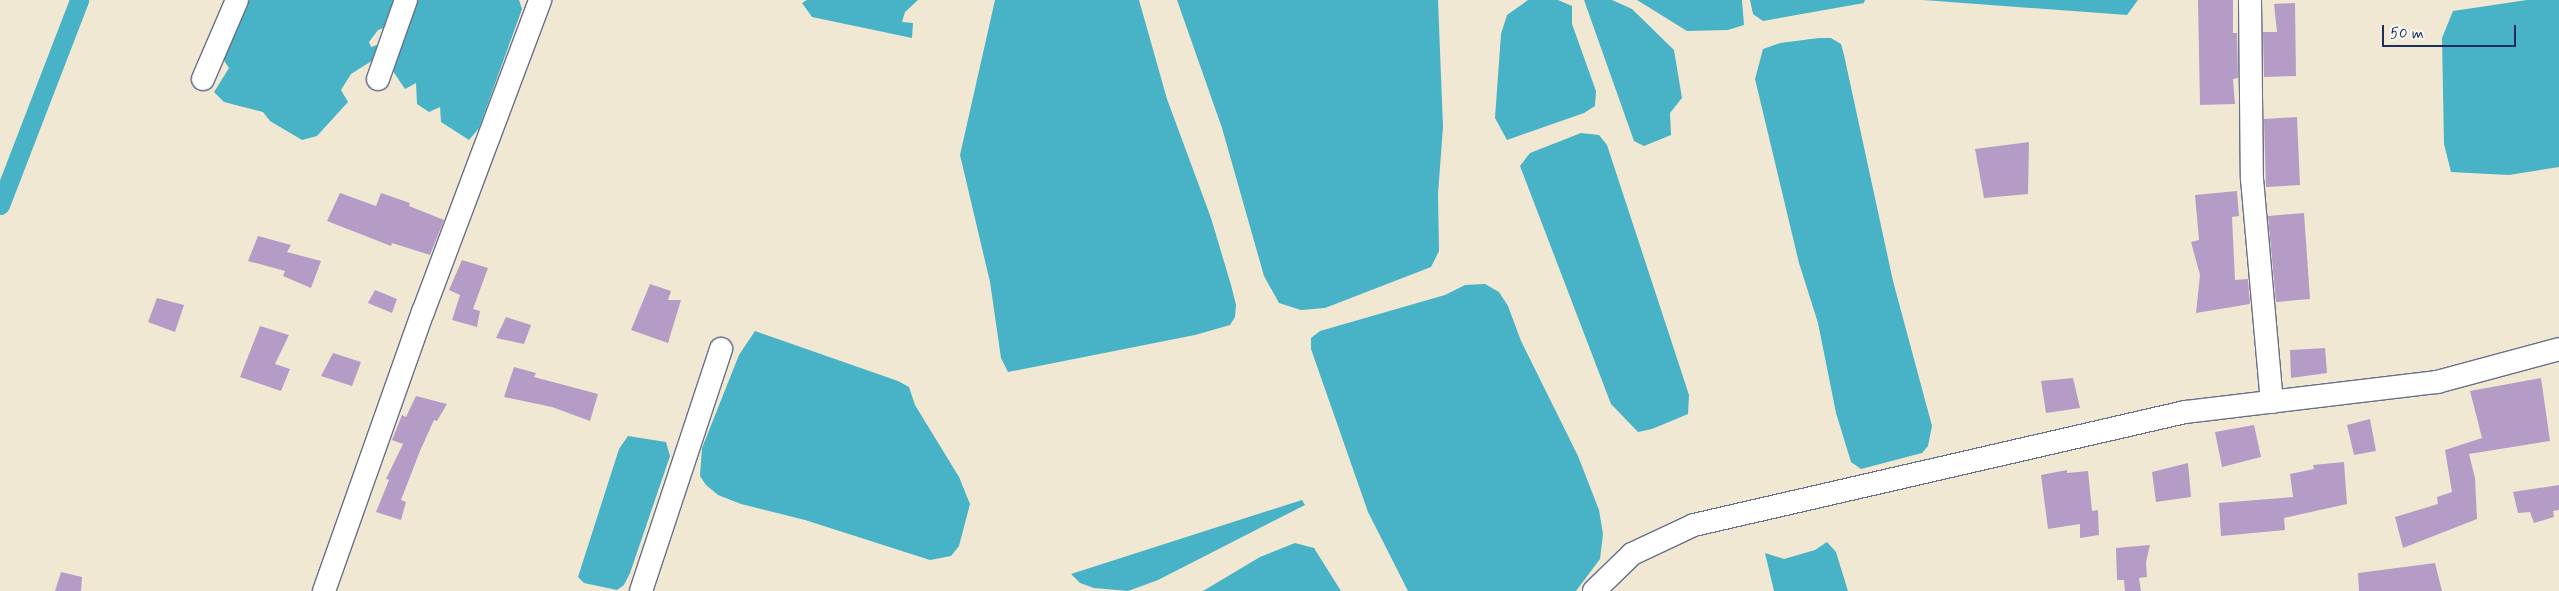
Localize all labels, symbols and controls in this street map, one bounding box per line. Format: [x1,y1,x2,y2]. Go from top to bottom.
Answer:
scale bar [2384,15,2518,47]
text: 50 m [2390,24,2424,44]

